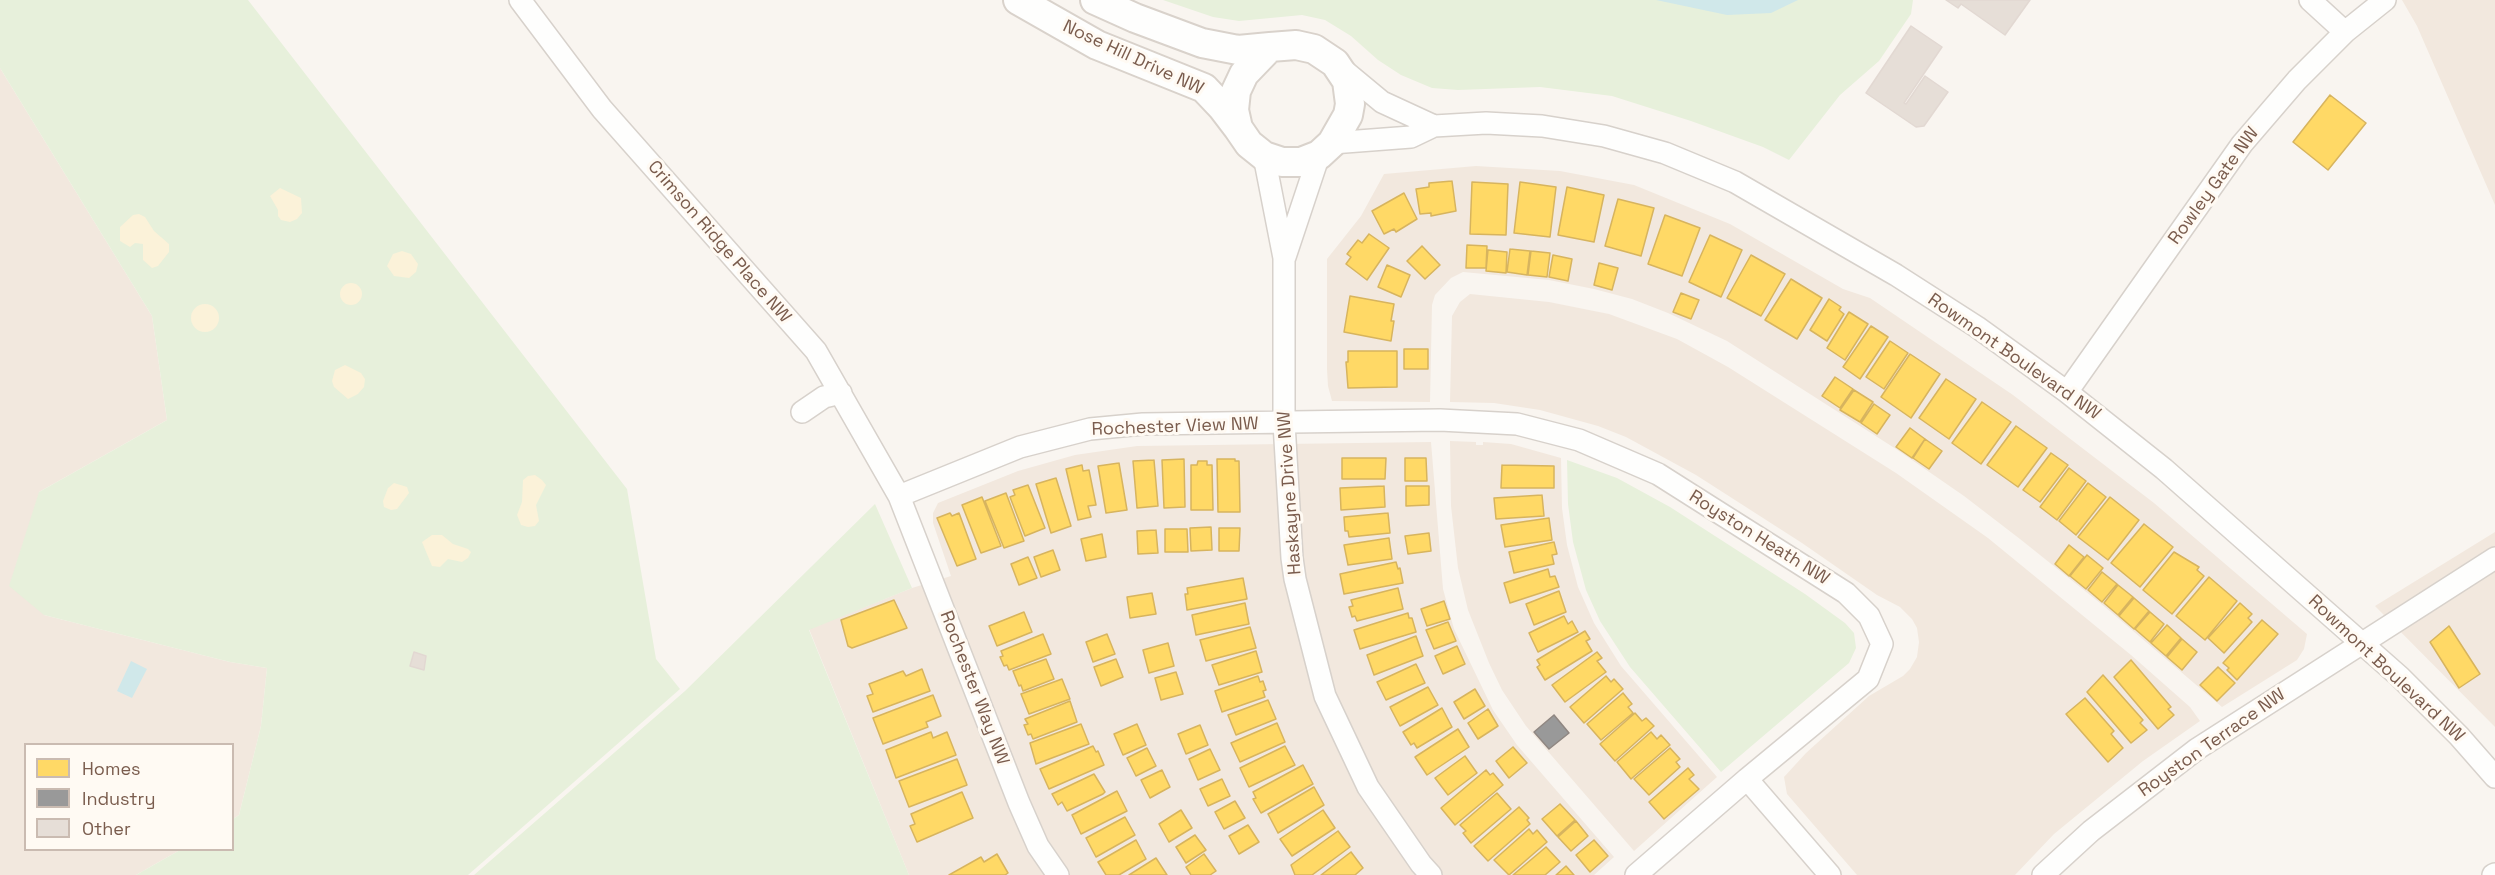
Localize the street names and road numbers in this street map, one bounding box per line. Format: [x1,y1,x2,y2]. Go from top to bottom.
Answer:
street label: Nose Hill Drive NW [1059,16,1207,100]
street label: Rowley Gate NW [2164,123,2264,249]
street label: Crimson Ridge Place NW [643,157,795,327]
street label: Rowmont Boulevard NW [1923,289,2105,425]
street label: Haskayne Drive NW [1274,410,1306,576]
street label: Rochester View NW [1091,413,1259,441]
street label: Royston Heath NW [1685,486,1833,590]
street label: Rowmont Boulevard NW [2303,591,2469,747]
street label: Rochester Way NW [935,608,1013,768]
street label: Royston Terrace NW [2135,684,2289,802]

